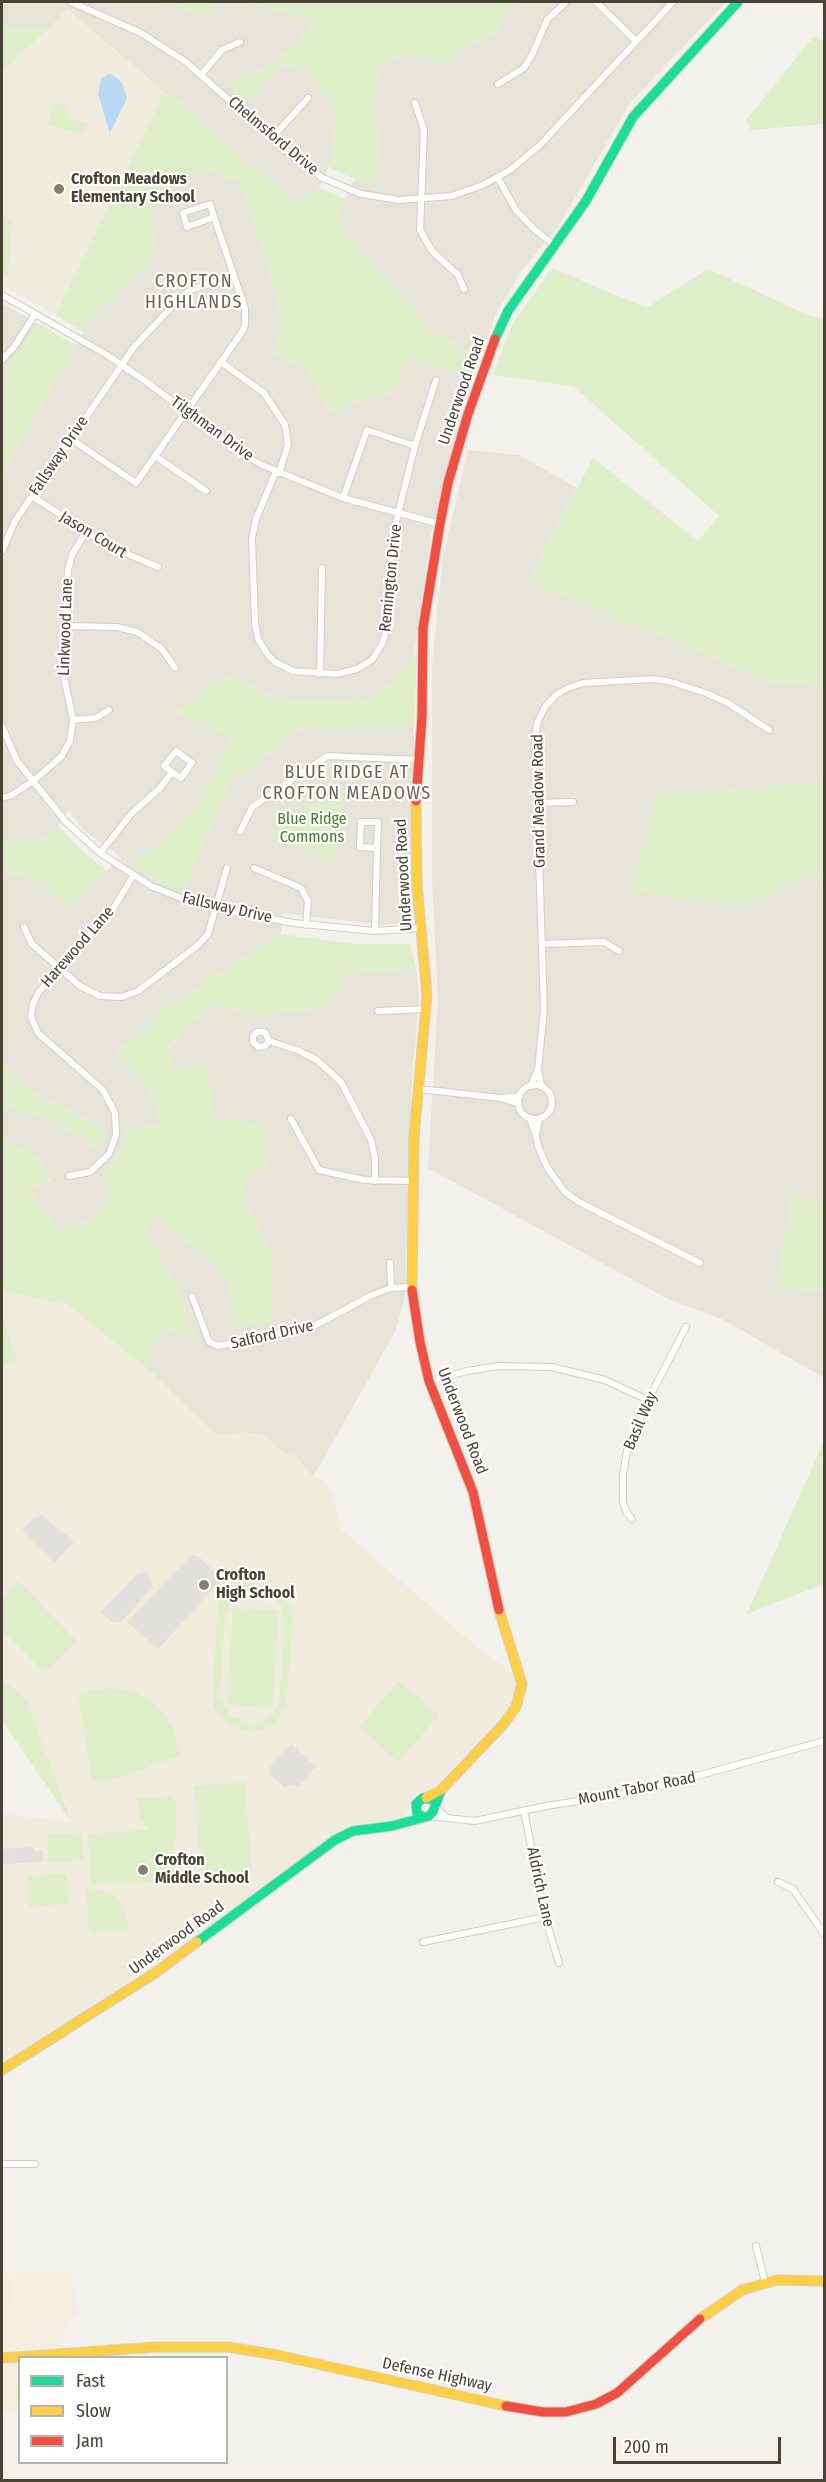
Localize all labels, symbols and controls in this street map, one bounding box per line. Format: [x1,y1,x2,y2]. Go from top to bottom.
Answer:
street label: Chelmsford Drive [224,93,322,179]
place label: Crofton Meadows Elementary School [71,170,195,208]
marker: Crofton Meadows Elementary School [52,182,66,196]
district label: CROFTON HIGHLANDS [145,271,243,314]
street label: Underwood Road [435,335,489,447]
street label: Tilghman Drive [167,392,257,466]
street label: Fallsway Drive [25,413,93,499]
street label: Jason Court [56,507,130,563]
street label: Remington Drive [376,523,406,633]
street label: Linkwood Lane [55,578,77,676]
street label: Grand Meadow Road [528,734,550,868]
district label: BLUE RIDGE AT CROFTON MEADOWS [262,762,432,804]
park label: Blue Ridge Commons [277,810,347,848]
street label: Underwood Road [391,818,417,932]
street label: Fallsway Drive [180,888,274,928]
street label: Harewood Lane [38,902,118,992]
street label: Salford Drive [229,1316,315,1354]
street label: Underwood Road [433,1365,491,1477]
street label: Basil Way [620,1389,662,1453]
place label: Crofton High School [216,1566,295,1604]
marker: Crofton High School [197,1578,211,1592]
street label: Mount Tabor Road [577,1768,697,1810]
street label: Aldrich Lane [522,1845,558,1929]
place label: Crofton Middle School [155,1851,249,1889]
marker: Crofton Middle School [136,1863,150,1877]
street label: Underwood Road [126,1897,228,1979]
street label: Defense Highway [380,2354,494,2396]
legend [18,2356,228,2464]
text: Fast [76,2370,105,2392]
text: Slow [76,2400,111,2422]
scale bar [616,2425,784,2463]
text: Jam [76,2430,104,2452]
text: 200 m [624,2436,669,2458]

